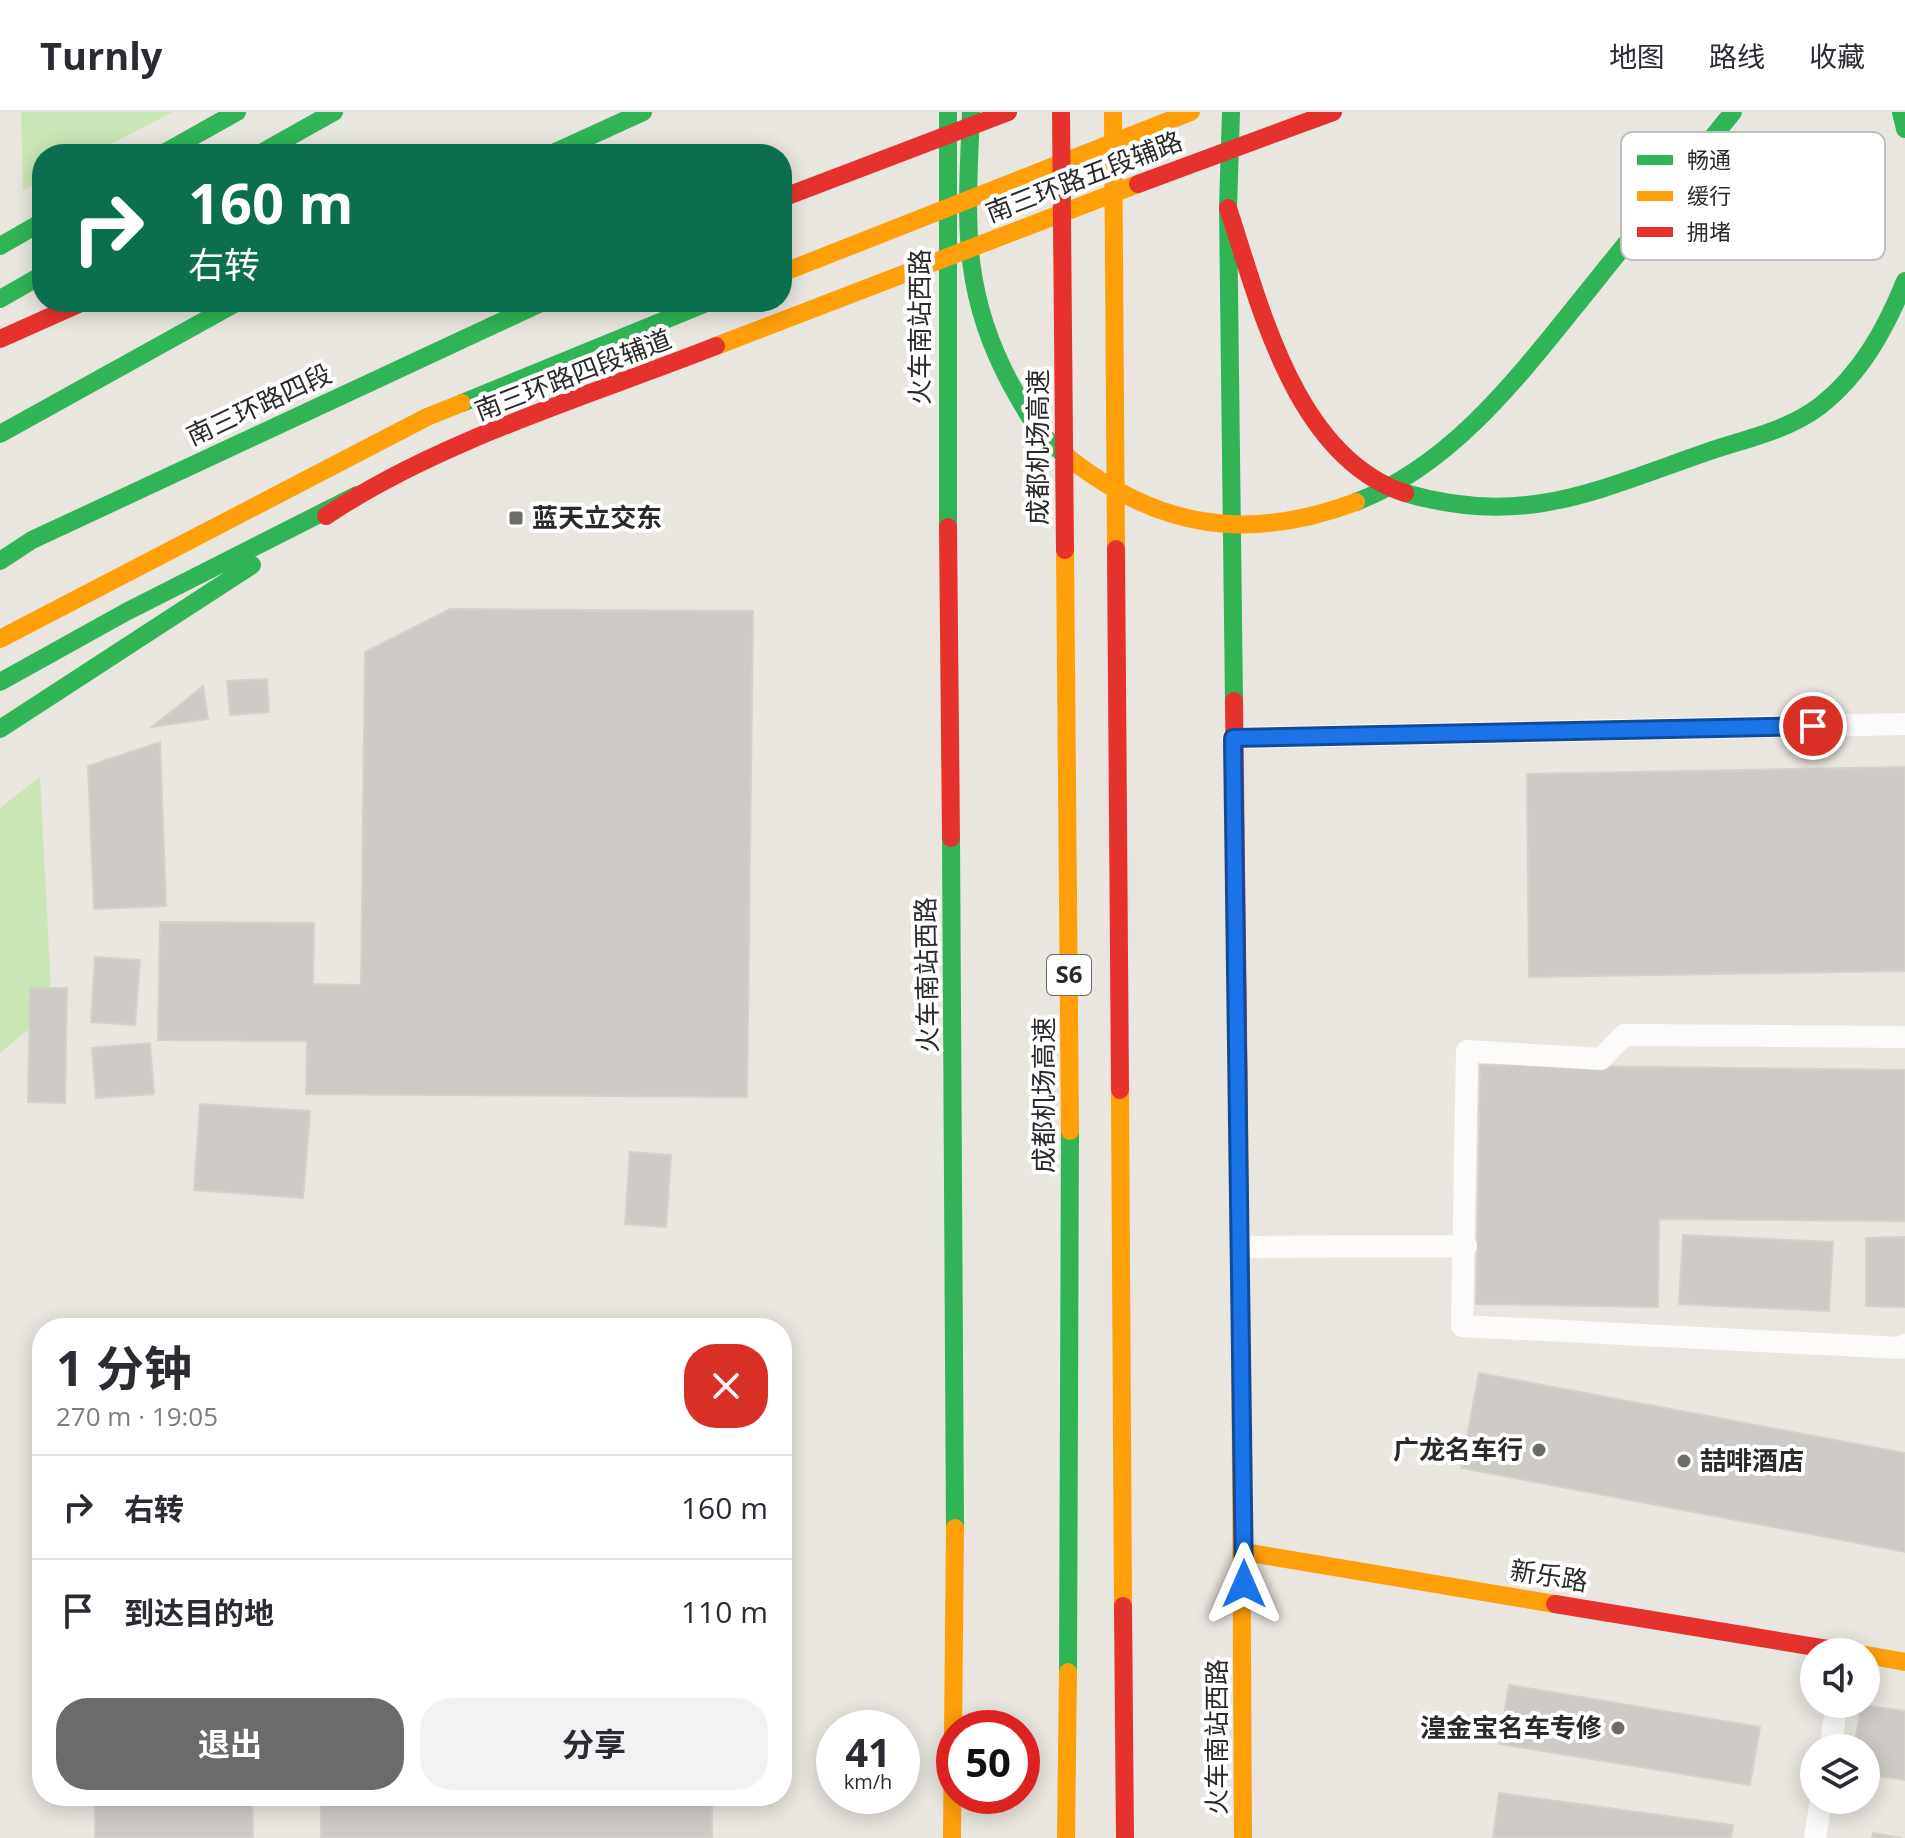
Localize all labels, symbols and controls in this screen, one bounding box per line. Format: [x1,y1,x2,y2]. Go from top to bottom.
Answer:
text: Turnly [40,29,162,81]
text: 地图 [1609,37,1665,75]
text: 路线 [1709,37,1765,75]
text: 收藏 [1809,37,1865,75]
street label: 南三环路五段辅路 [980,122,1187,230]
legend [1621,132,1885,260]
text: 畅通 [1687,144,1731,174]
text: 160 m [188,164,354,240]
icon: right [56,176,160,280]
text: 缓行 [1687,180,1731,210]
text: 拥堵 [1687,216,1731,246]
text: 右转 [188,240,260,289]
street label: 火车南站西路 [901,249,937,405]
street label: 南三环路四段辅道 [469,320,676,428]
street label: 南三环路四段 [180,355,337,453]
street label: 成都机场高速 [1019,369,1055,525]
place label: 蓝天立交东 [532,499,662,535]
marker: 蓝天立交东 [507,509,525,527]
pin [1779,692,1847,760]
icon: arrive [1791,704,1835,748]
street label: 火车南站西路 [907,897,945,1053]
road number: S6 [1047,955,1091,995]
street label: 成都机场高速 [1025,1017,1061,1173]
text: 1 分钟 [56,1335,192,1400]
button: close [684,1344,768,1428]
text: 270 m · 19:05 [56,1398,218,1434]
place label: 广龙名车行 [1393,1431,1523,1467]
marker: 广龙名车行 [1530,1441,1548,1459]
place label: 喆啡酒店 [1700,1442,1804,1478]
marker: 喆啡酒店 [1675,1452,1693,1470]
icon: right [56,1485,100,1529]
text: 160 m [681,1487,768,1528]
text: 右转 [124,1488,184,1529]
position arrow [1202,1542,1286,1626]
street label: 新乐路 [1508,1551,1590,1599]
icon: arrive [56,1589,100,1633]
text: 110 m [681,1591,768,1632]
text: 到达目的地 [124,1592,274,1633]
map controls [1800,1638,1880,1814]
button: sound [1800,1638,1880,1718]
street label: 火车南站西路 [1198,1659,1234,1815]
button: 退出 [56,1698,404,1790]
button: 分享 [420,1698,768,1790]
place label: 湟金宝名车专修 [1420,1709,1602,1745]
speed limit sign: 50 [936,1710,1040,1814]
marker: 湟金宝名车专修 [1609,1719,1627,1737]
text: 41 [845,1724,891,1779]
button: layers [1800,1734,1880,1814]
text: km/h [844,1768,892,1795]

